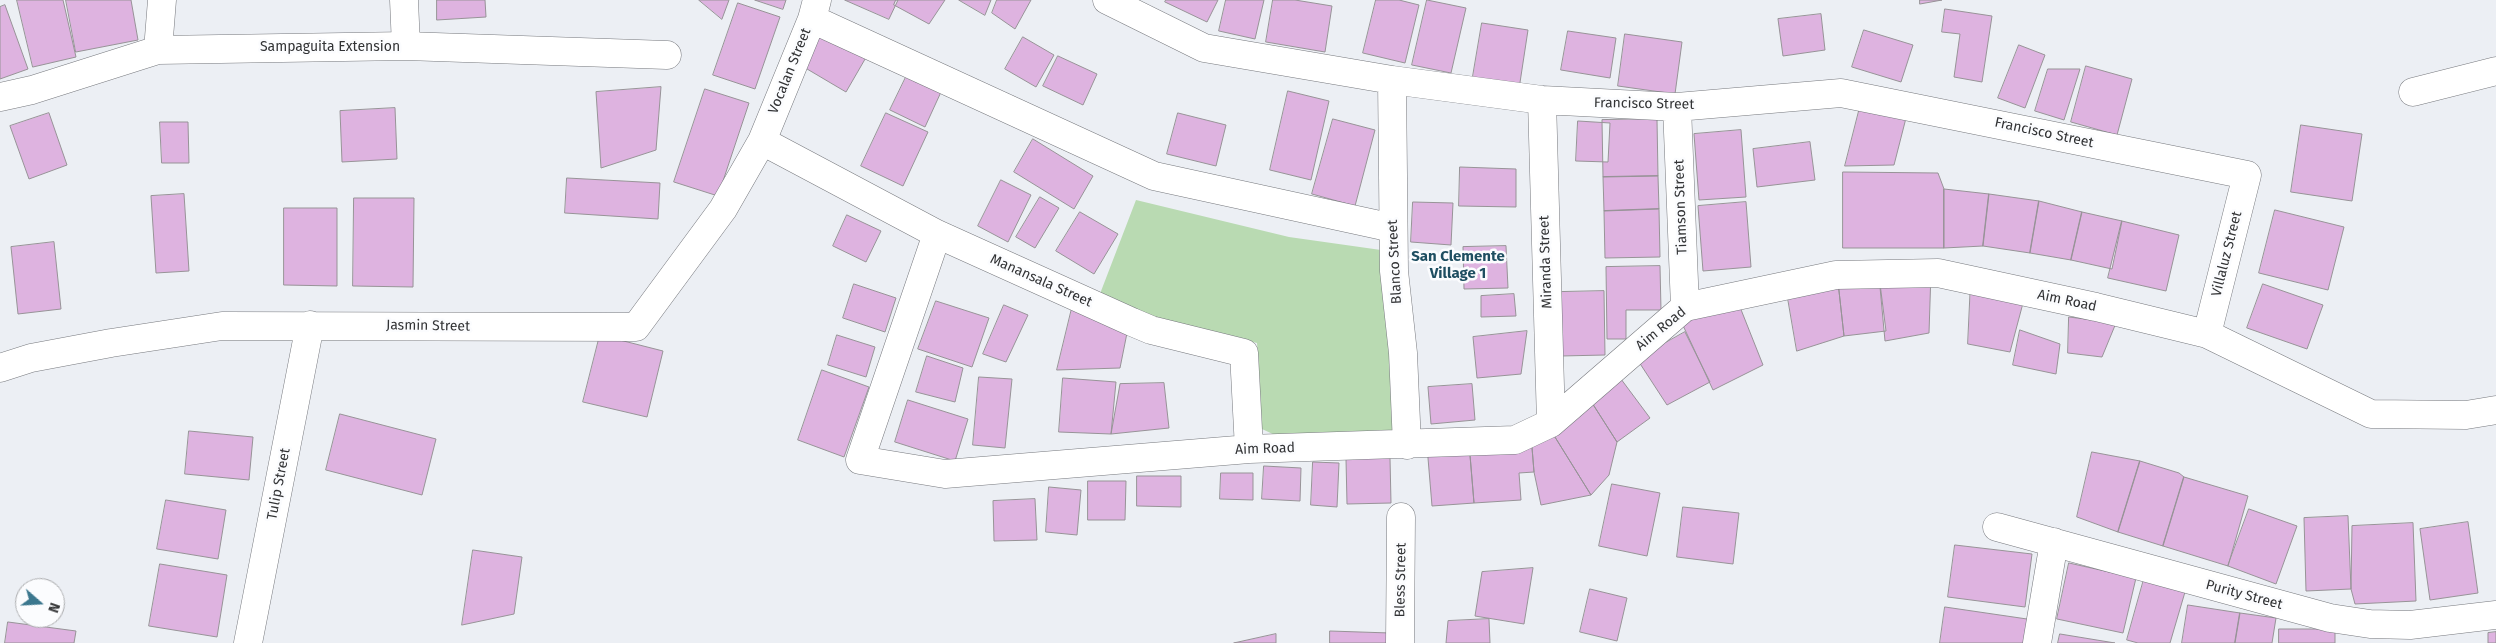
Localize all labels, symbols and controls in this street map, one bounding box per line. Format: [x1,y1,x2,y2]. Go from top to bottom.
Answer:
street label: Vocalan Street [765,26,815,116]
street label: Sampaguita Extension [260,39,400,55]
street label: Francisco Street [1594,95,1694,113]
street label: Francisco Street [1993,114,2095,152]
street label: Tiamson Street [1671,159,1691,255]
street label: Villaluz Street [2208,210,2246,298]
street label: Miranda Street [1536,215,1556,309]
street label: Blanco Street [1384,219,1406,305]
district label: San Clemente Village 1 [1411,248,1505,283]
street label: Manansala Street [987,251,1095,311]
street label: Aim Road [2036,287,2098,315]
street label: Aim Road [1632,304,1690,354]
street label: Jasmin Street [386,317,470,335]
street label: Aim Road [1235,440,1295,458]
street label: Tulip Street [264,447,294,521]
street label: Bless Street [1392,542,1410,618]
street label: Purity Street [2204,577,2284,613]
north arrow [15,578,65,628]
text: N [44,601,63,615]

